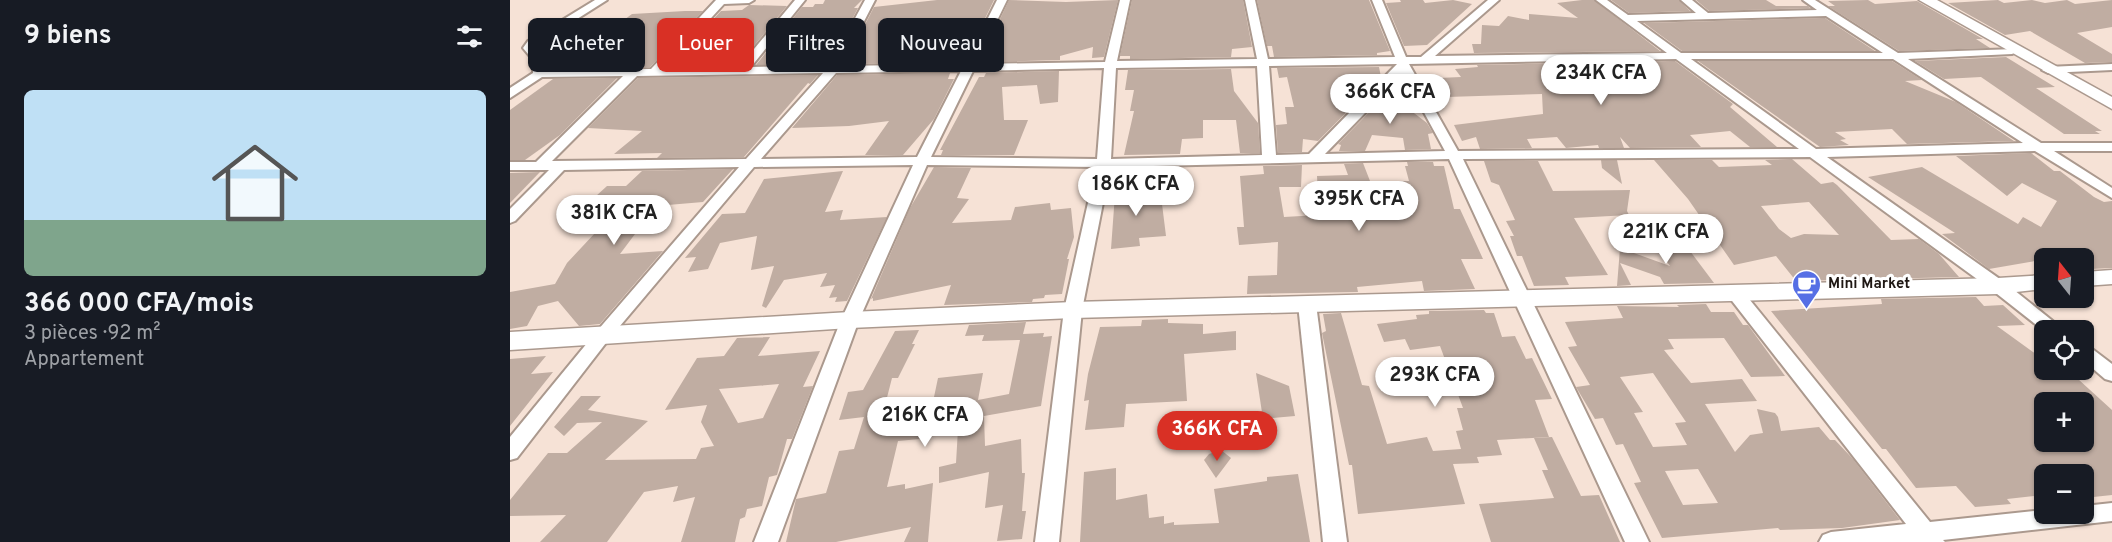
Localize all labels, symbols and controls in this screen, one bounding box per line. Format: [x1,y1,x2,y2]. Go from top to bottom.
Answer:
chip: Acheter [528,18,645,72]
chip: Louer [657,18,754,72]
chip: Filtres [766,18,866,72]
chip: Nouveau [878,18,1004,72]
text: 9 biens [24,20,112,53]
icon: filters [453,20,486,53]
pin: 234K CFA [1539,55,1663,106]
text: 234K CFA [1555,61,1647,87]
pin: 366K CFA [1328,74,1452,125]
text: 366K CFA [1344,80,1436,106]
icon: home [201,129,309,237]
pin: 186K CFA [1074,166,1198,217]
text: 186K CFA [1092,172,1180,198]
pin: 395K CFA [1297,181,1421,232]
text: 395K CFA [1313,187,1405,213]
pin: 381K CFA [552,195,676,246]
text: 381K CFA [570,201,658,227]
pin: 221K CFA [1604,214,1728,265]
text: 221K CFA [1622,220,1710,246]
north arrow [2034,248,2094,308]
map controls [2034,248,2094,524]
cafe icon: Mini Market [1791,268,1823,310]
place label: Mini Market [1828,275,1910,294]
text: 366 000 CFA/mois [24,288,254,321]
button: locate [2034,320,2094,380]
text: 3 pièces · 92 m² [24,321,160,347]
text: Appartement [24,347,144,373]
pin: 293K CFA [1373,357,1497,408]
text: 293K CFA [1389,363,1481,389]
button: + [2034,392,2094,452]
pin: 216K CFA [863,397,987,448]
text: 216K CFA [881,403,969,429]
pin: 366K CFA [1155,411,1279,462]
text: 366K CFA [1171,417,1263,443]
button: − [2034,464,2094,524]

